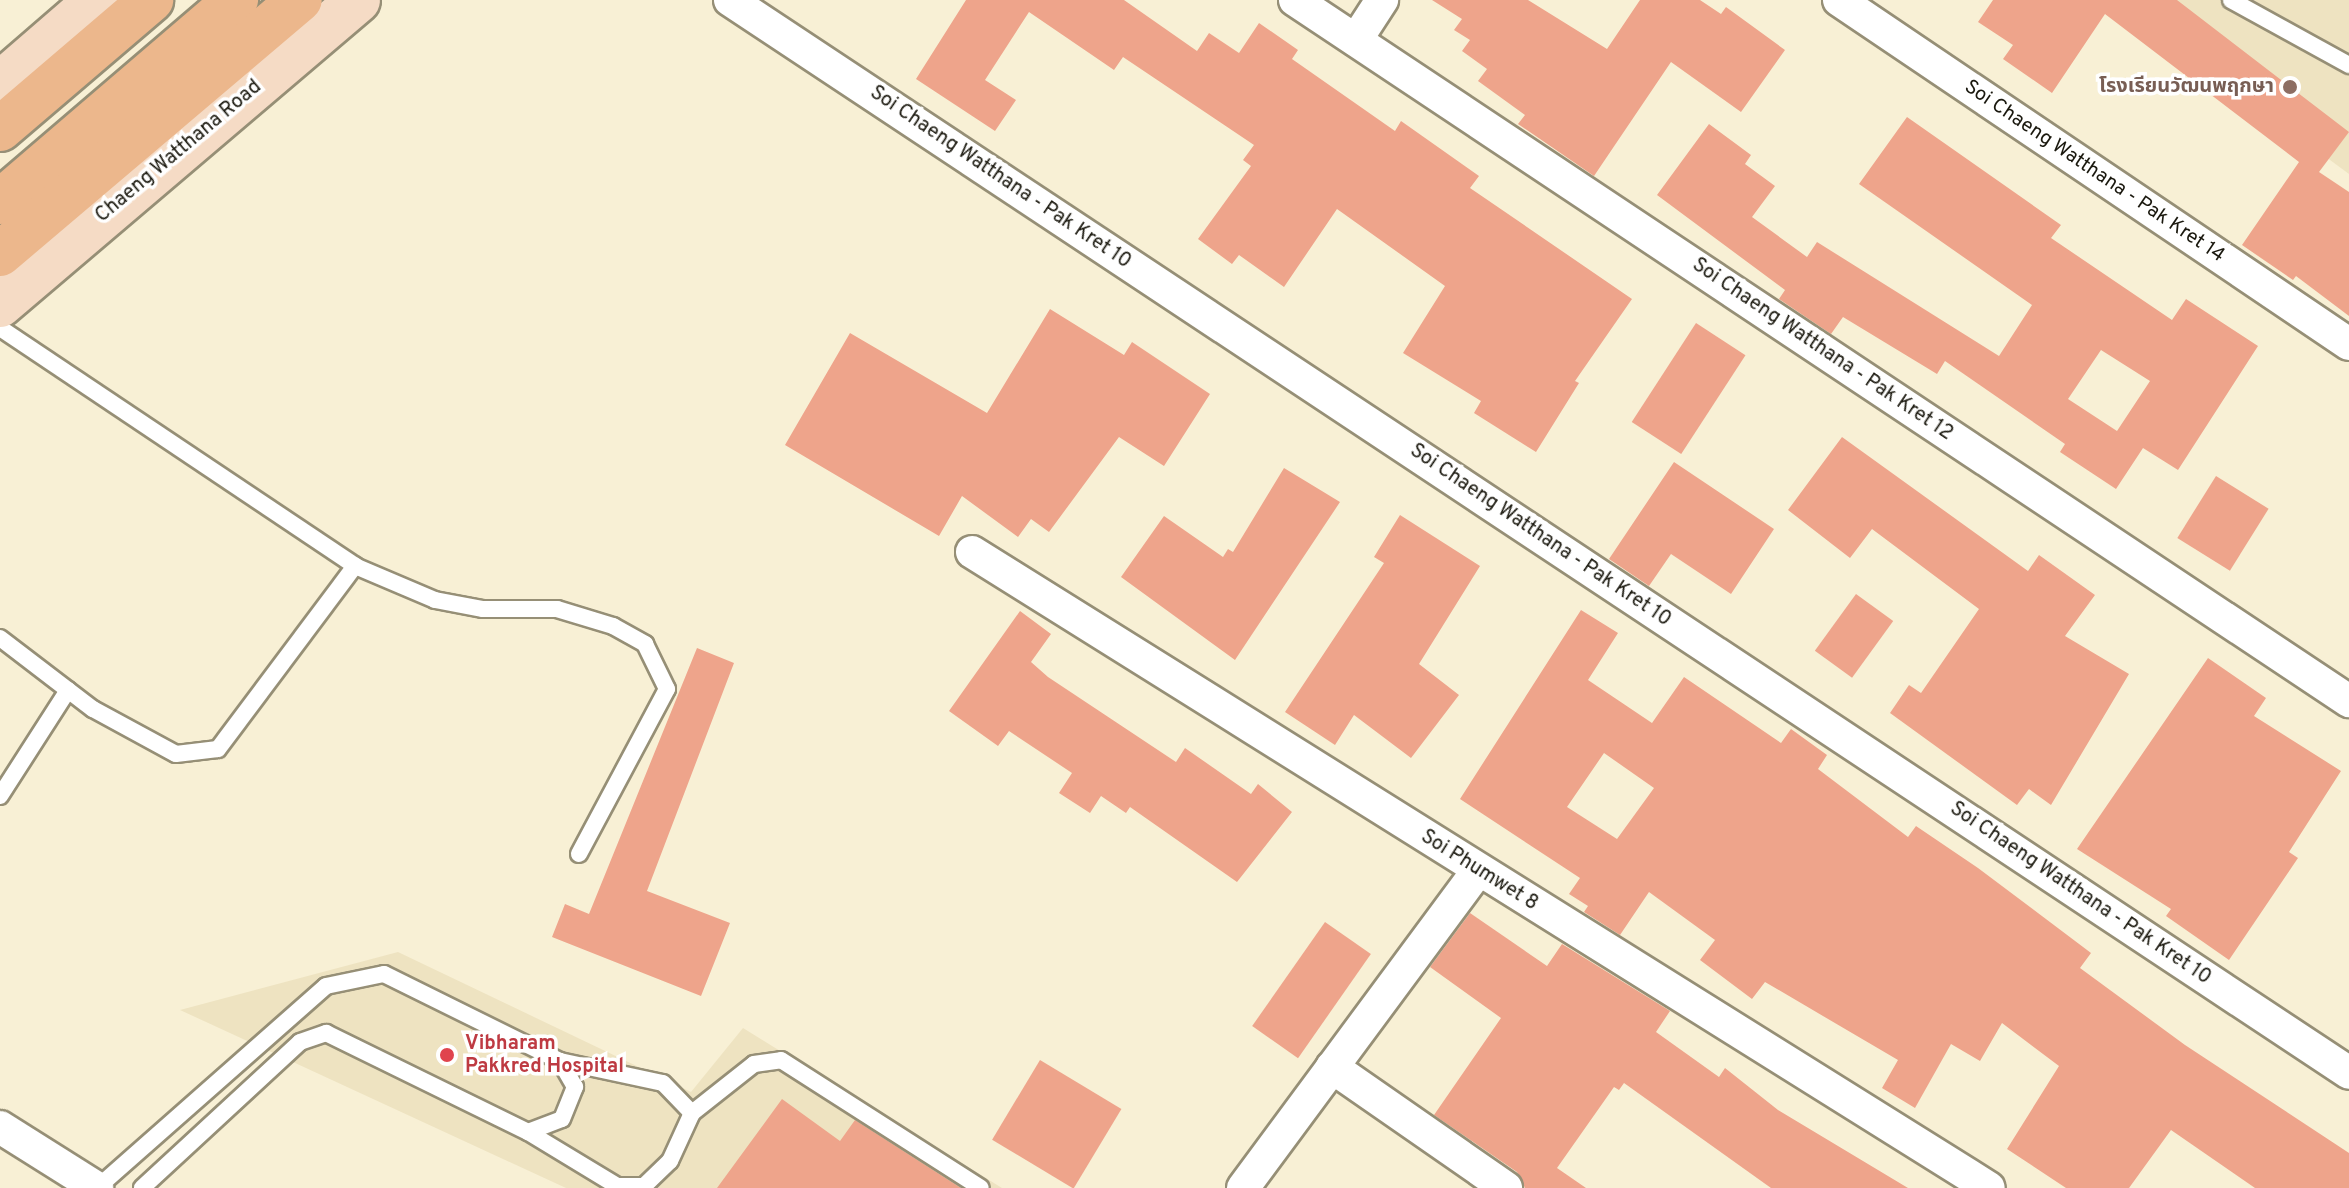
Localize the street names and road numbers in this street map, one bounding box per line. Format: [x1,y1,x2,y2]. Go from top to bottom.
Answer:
street label: Chaeng Watthana Road [91,75,267,229]
street label: Soi Chaeng Watthana - Pak Kret 14 [1959,76,2229,268]
street label: Soi Chaeng Watthana - Pak Kret 10 [865,81,1135,275]
street label: Soi Chaeng Watthana - Pak Kret 12 [1687,254,1957,446]
street label: Soi Chaeng Watthana - Pak Kret 10 [1405,439,1675,633]
street label: Soi Chaeng Watthana - Pak Kret 10 [1945,797,2215,991]
street label: Soi Phumwet 8 [1416,825,1542,917]

